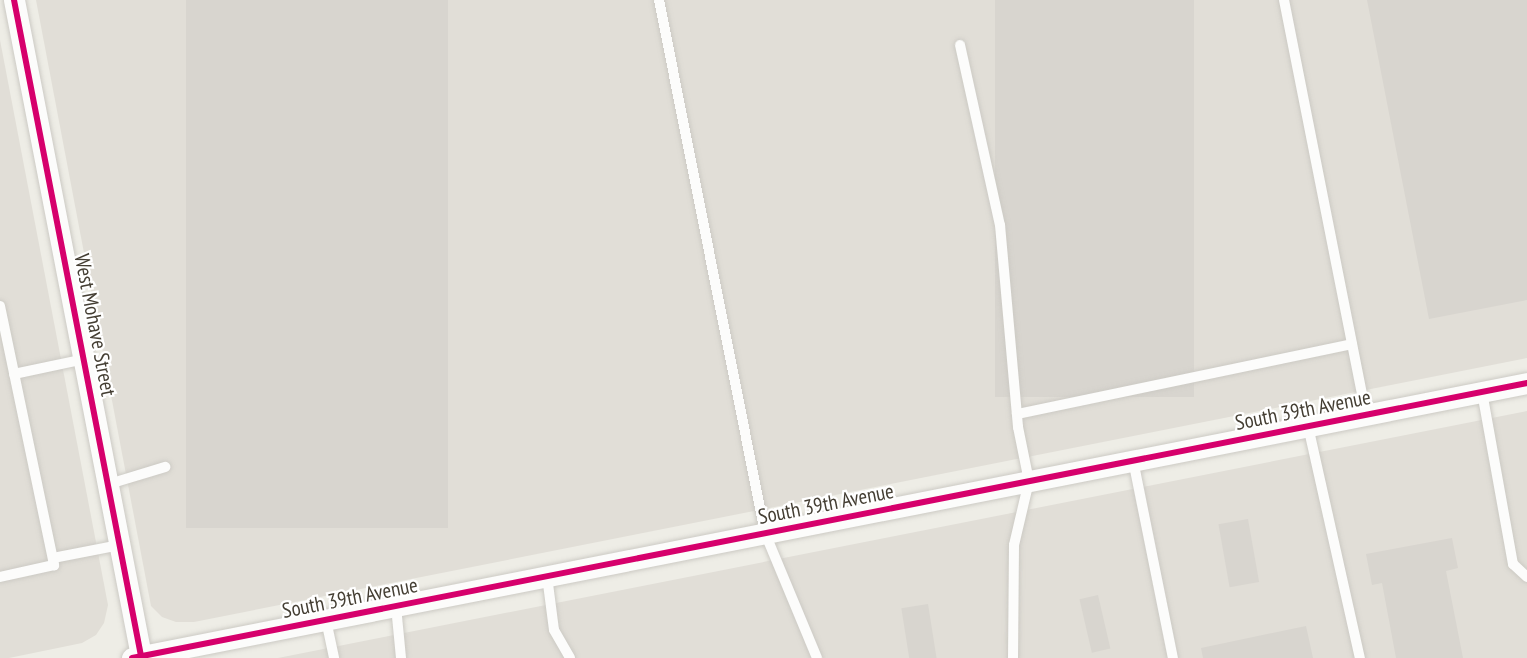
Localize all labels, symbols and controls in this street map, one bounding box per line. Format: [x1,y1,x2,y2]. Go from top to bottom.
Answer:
street label: West Mohave Street [69,252,121,398]
street label: South 39th Avenue [1233,384,1373,436]
street label: South 39th Avenue [756,478,896,530]
street label: South 39th Avenue [280,572,420,624]

